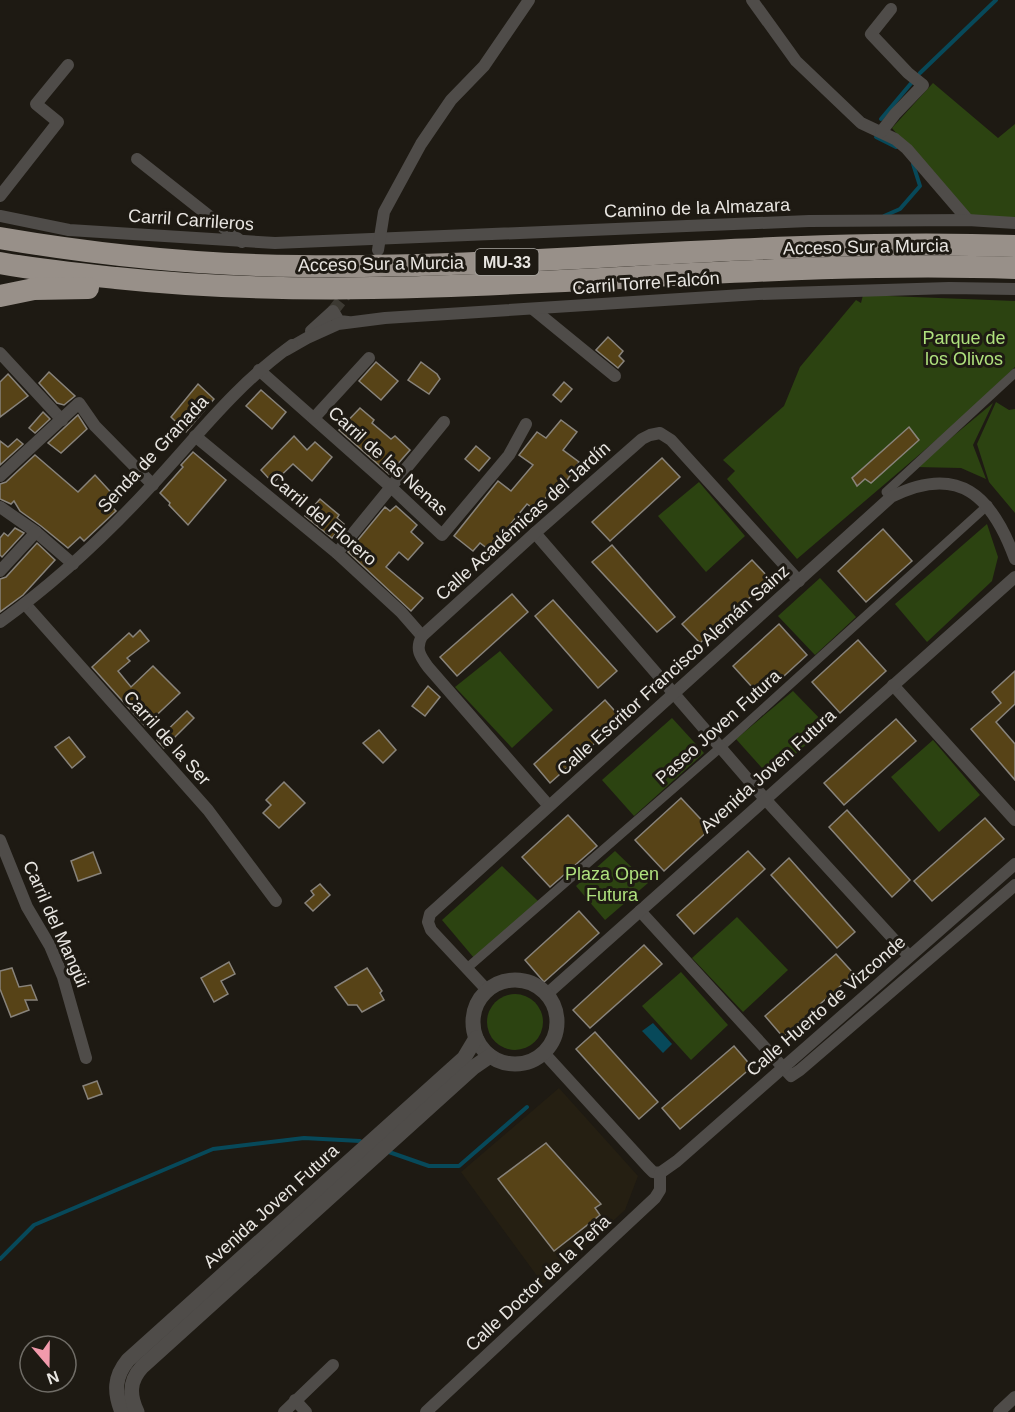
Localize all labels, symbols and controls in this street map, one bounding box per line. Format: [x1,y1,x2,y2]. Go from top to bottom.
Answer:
street label: Camino de la Almazara [604,195,791,221]
street label: Carril Carrileros [127,206,255,234]
street label: Acceso Sur a Murcia [783,236,950,258]
road number: MU-33 [476,249,538,275]
street label: Acceso Sur a Murcia [298,253,465,275]
street label: Carril Torre Falcón [572,268,720,298]
park label: Parque de los Olivos [922,328,1006,369]
street label: Senda de Granada [94,391,213,516]
street label: Carril de las Nenas [324,402,452,520]
street label: Calle Académicas del Jardín [432,438,614,604]
street label: Carril del Florero [265,468,381,570]
street label: Calle Escritor Francisco Alemán Sainz [553,560,793,780]
street label: Paseo Joven Futura [651,665,785,788]
street label: Carril de la Ser [119,687,215,789]
street label: Avenida Joven Futura [696,704,840,837]
street label: Carril del Mangüi [19,858,93,990]
park label: Plaza Open Futura [565,864,659,905]
street label: Calle Huerto de Vizconde [743,932,909,1080]
street label: Avenida Joven Futura [199,1139,343,1272]
street label: Calle Doctor de la Peña [462,1210,615,1355]
north arrow [18,1334,78,1394]
text: N [45,1368,61,1388]

